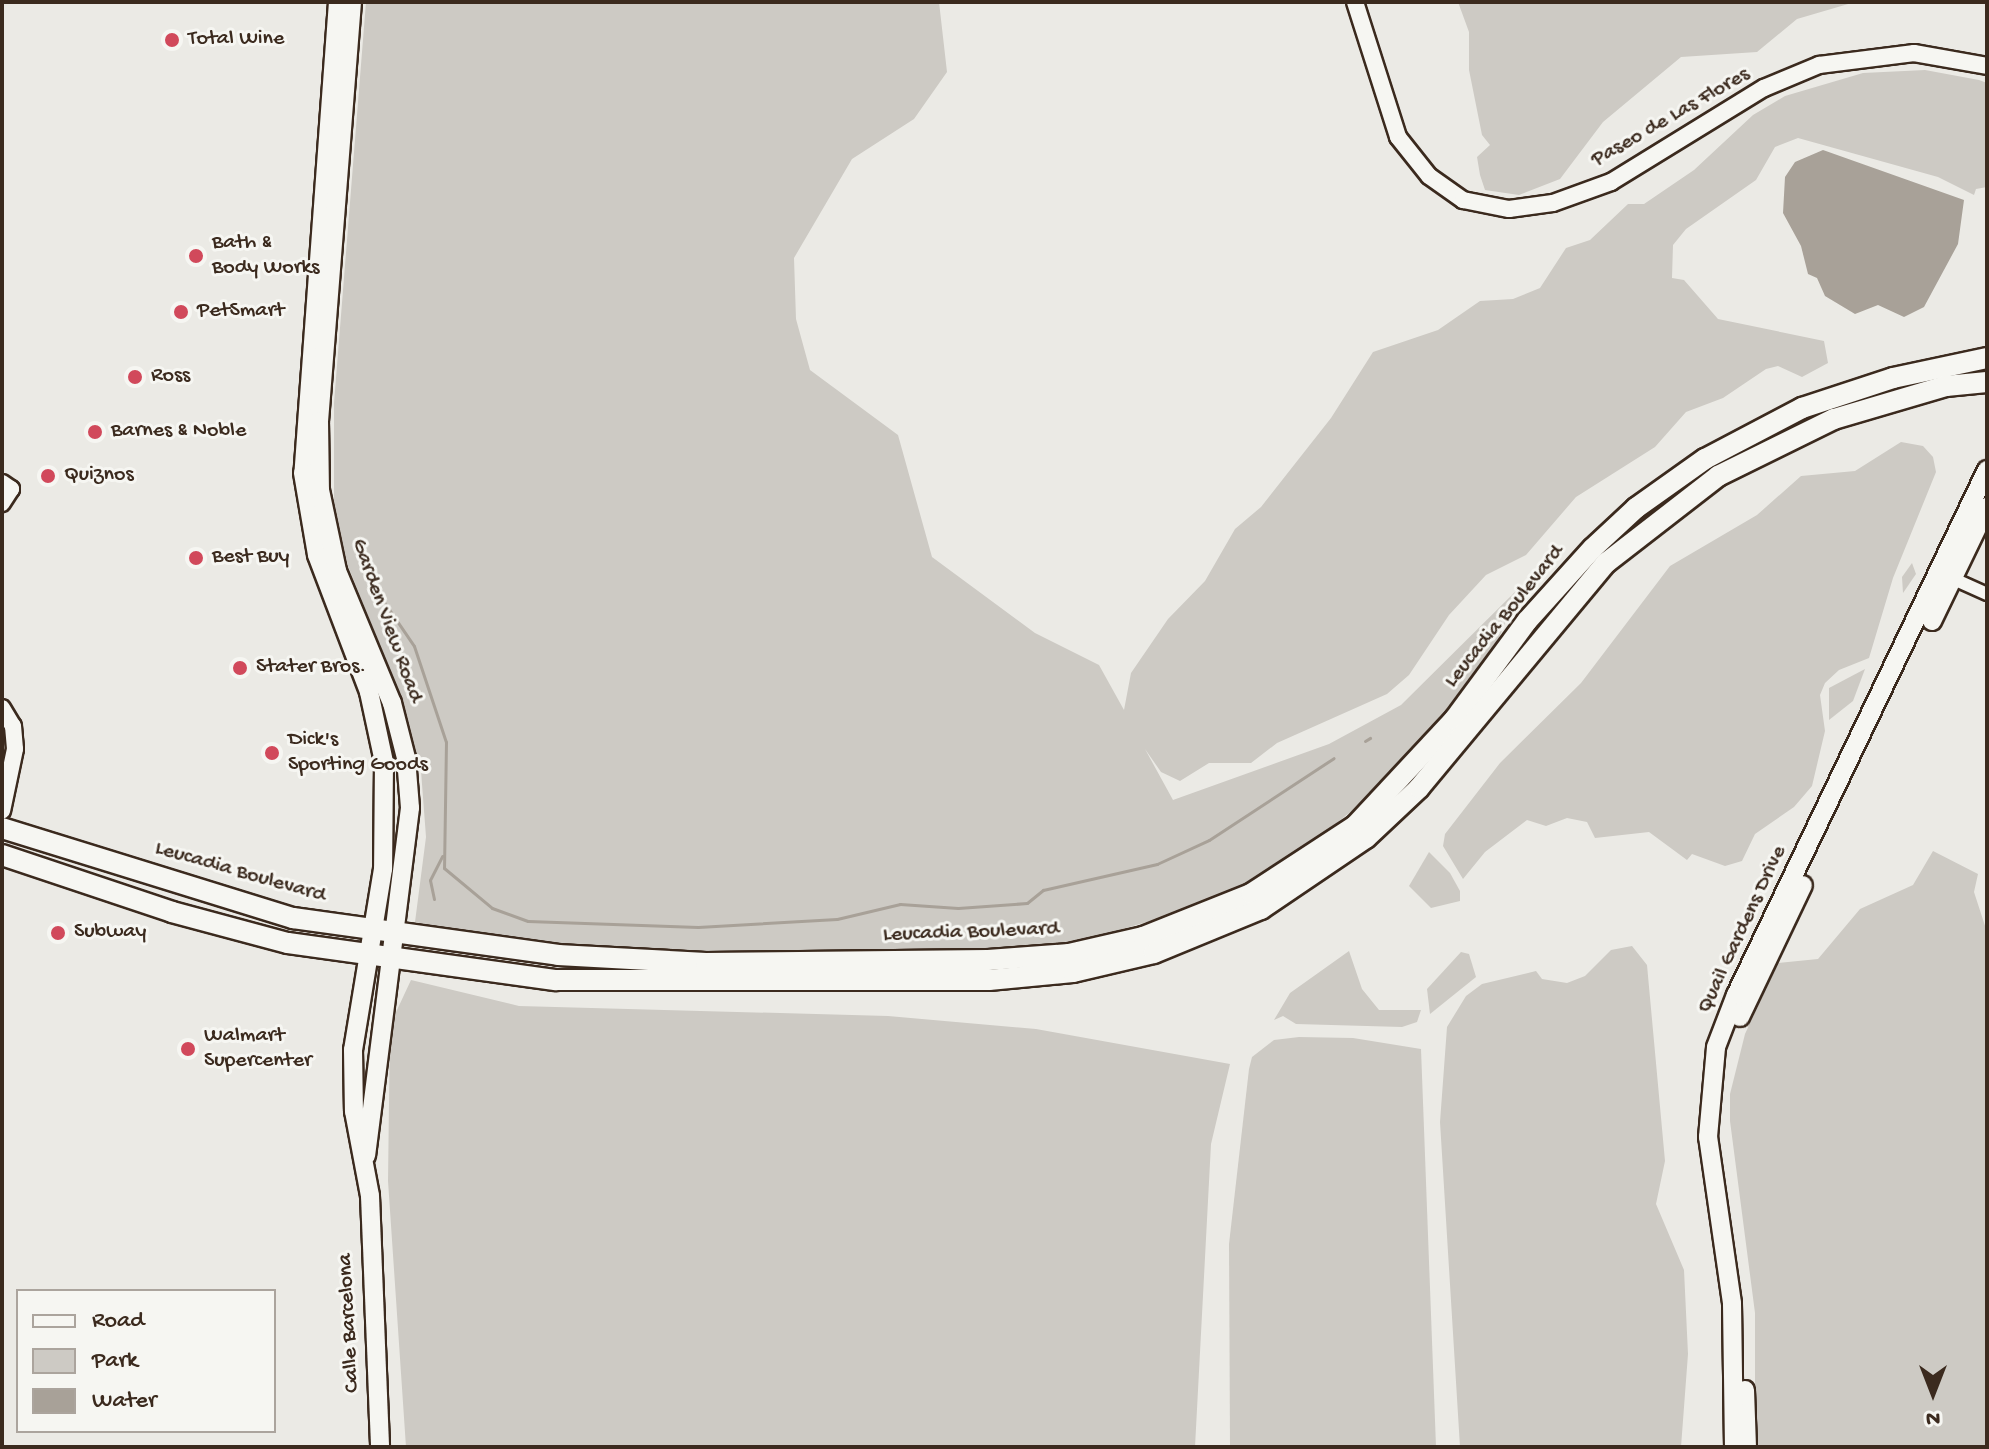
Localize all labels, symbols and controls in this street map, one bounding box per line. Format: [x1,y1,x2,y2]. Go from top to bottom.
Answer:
place label: Total Wine [188,27,284,53]
marker: Total Wine [163,31,181,49]
street label: Paseo de Las Flores [1587,62,1755,174]
place label: Bath & Body Works [212,230,319,282]
marker: Bath & Body Works [187,247,205,265]
place label: PetSmart [197,299,284,325]
marker: PetSmart [172,303,190,321]
place label: Ross [151,364,190,390]
marker: Ross [126,368,144,386]
place label: Barnes & Noble [111,419,246,445]
marker: Barnes & Noble [86,423,104,441]
place label: Quiznos [64,463,134,489]
marker: Quiznos [39,467,57,485]
street label: Garden View Road [344,535,428,707]
street label: Leucadia Boulevard [1439,540,1571,694]
place label: Best Buy [212,545,289,571]
marker: Best Buy [187,549,205,567]
place label: Stater Bros. [256,655,366,681]
marker: Stater Bros. [231,659,249,677]
place label: Dick's Sporting Goods [288,727,428,778]
marker: Dick's Sporting Goods [263,744,281,762]
street label: Leucadia Boulevard [152,836,328,910]
street label: Quail Gardens Drive [1693,842,1793,1018]
street label: Leucadia Boulevard [882,917,1060,949]
place label: Subway [74,920,146,946]
marker: Subway [49,924,67,942]
place label: Walmart Supercenter [204,1023,312,1074]
marker: Walmart Supercenter [179,1040,197,1058]
street label: Calle Barcelona [333,1253,367,1393]
legend [16,1289,276,1433]
text: Road [92,1307,144,1336]
text: Park [92,1347,138,1376]
north arrow [1893,1353,1973,1433]
text: Water [92,1387,156,1416]
text: N [1926,1404,1940,1430]

